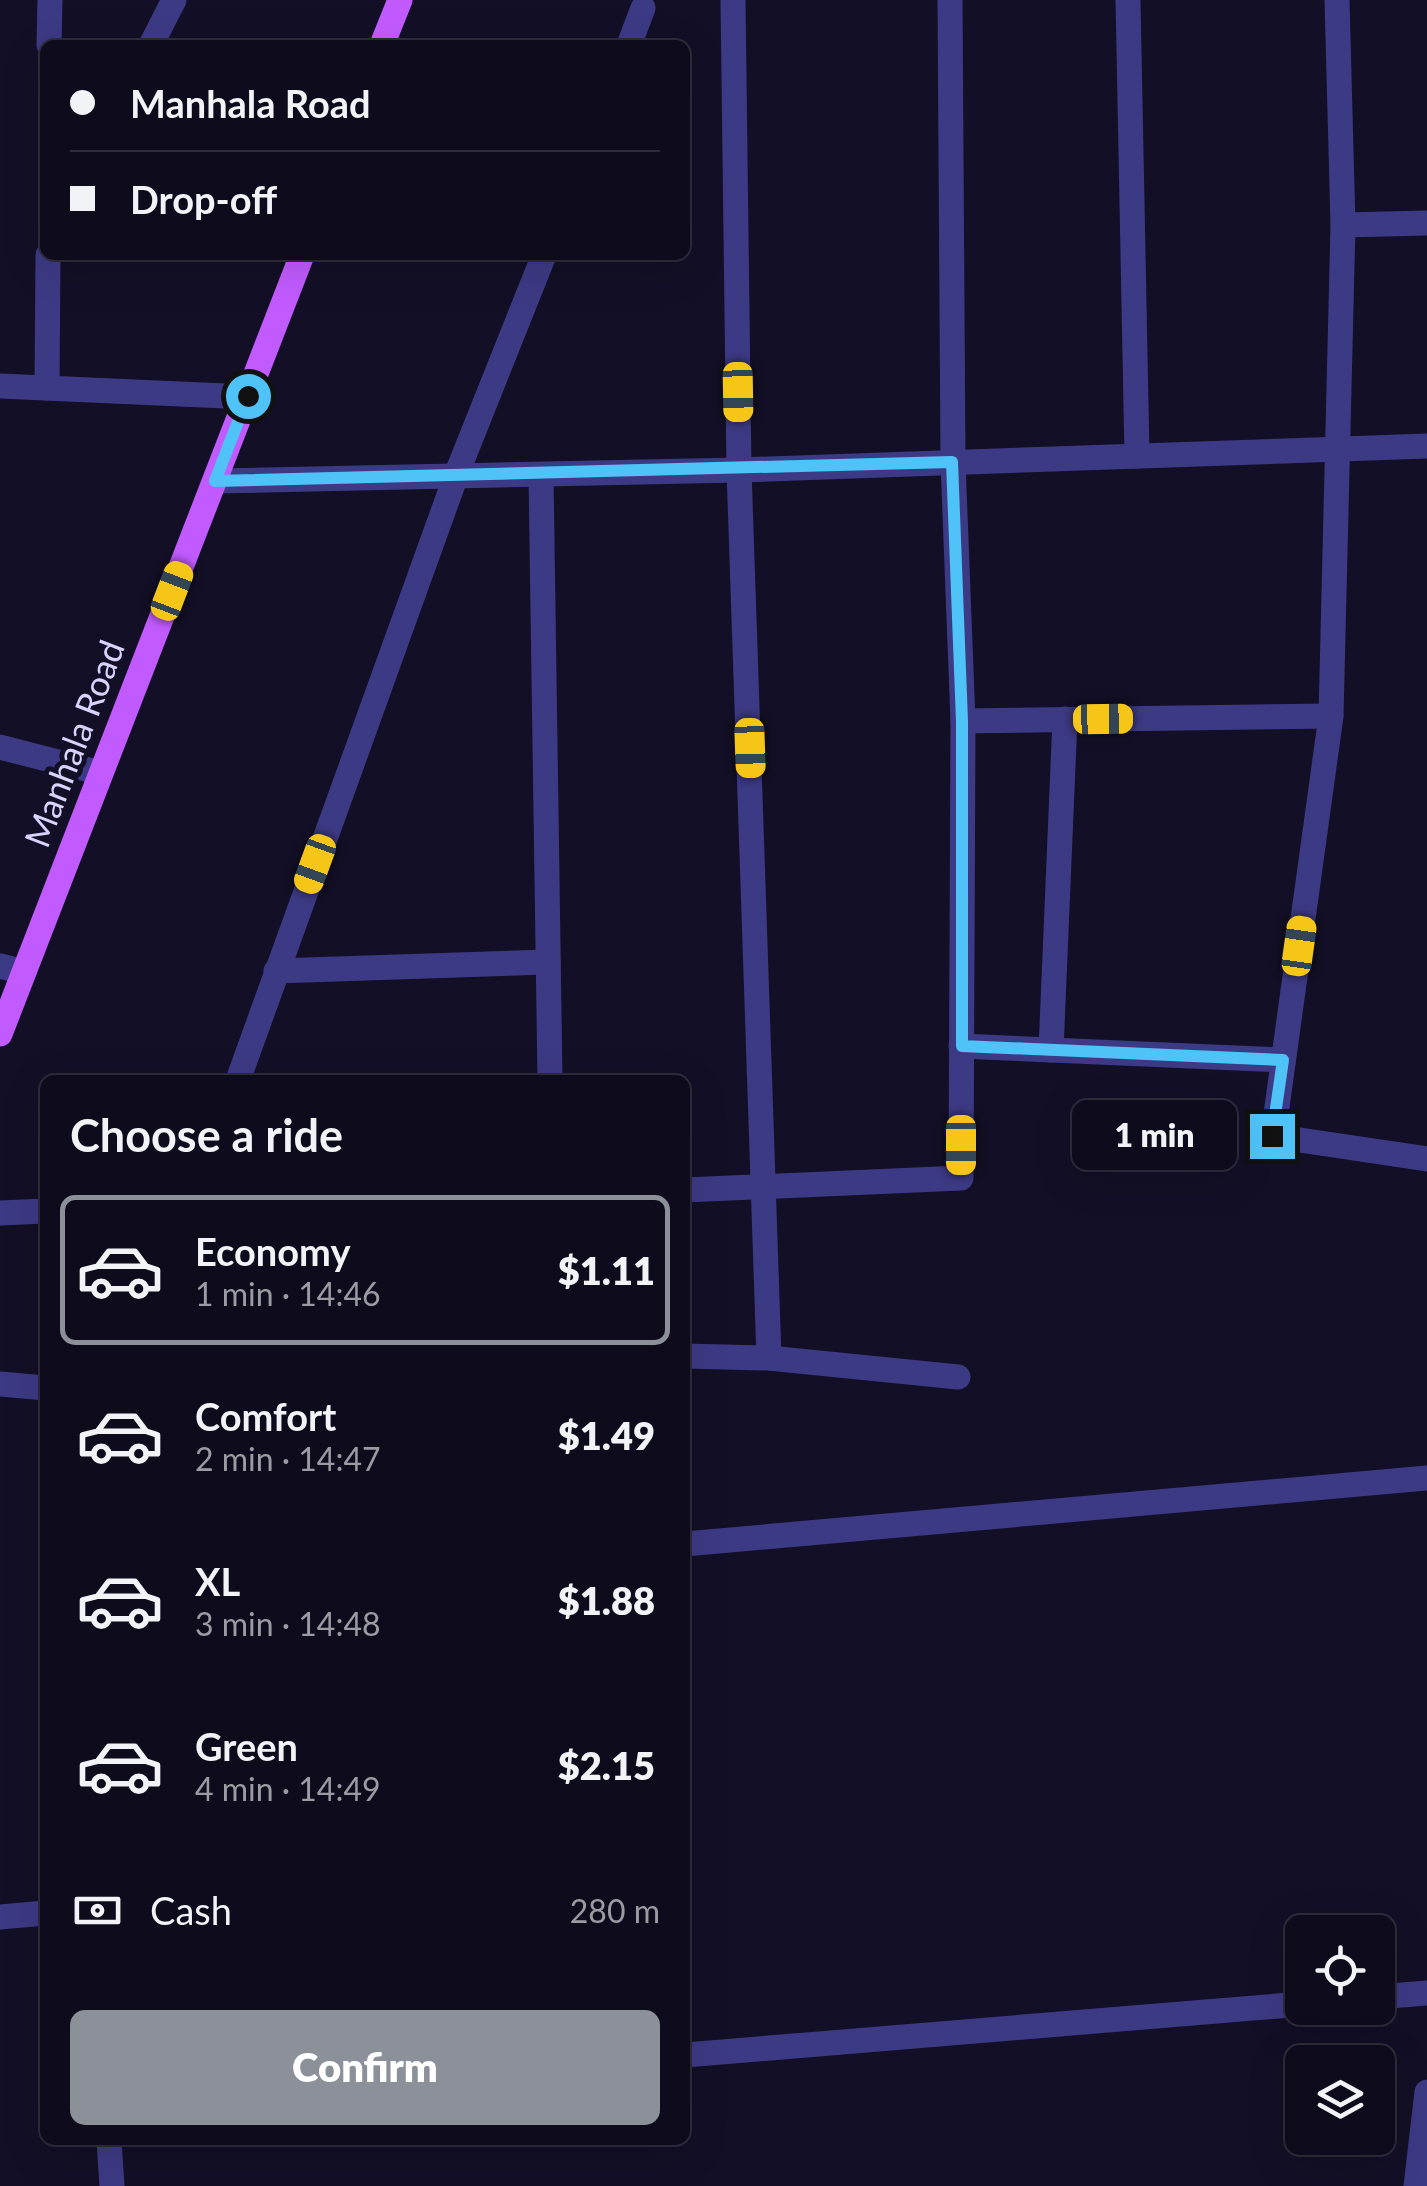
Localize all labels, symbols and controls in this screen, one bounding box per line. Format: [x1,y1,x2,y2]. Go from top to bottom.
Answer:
text: Manhala Road [130,80,371,126]
text: Drop-off [130,176,277,222]
car [722,362,754,422]
route start [226,374,271,419]
car [147,558,197,624]
street label: Manhala Road [14,634,132,853]
car [1073,703,1133,735]
car [734,717,766,779]
car [291,831,339,897]
car [1280,914,1318,978]
callout: 1 min [1072,1101,1237,1171]
text: Choose a ride [70,1108,343,1162]
route end [1250,1114,1295,1159]
car [946,1115,976,1175]
text: 1 min [1115,1115,1194,1154]
icon: car [75,1225,165,1315]
text: Economy [195,1228,350,1274]
text: $1.11 [558,1247,655,1293]
text: 1 min · 14:46 [195,1274,381,1313]
icon: car [75,1390,165,1480]
text: Comfort [195,1393,336,1439]
text: $1.49 [558,1412,655,1458]
text: 2 min · 14:47 [195,1439,381,1478]
icon: car [75,1555,165,1645]
text: XL [195,1558,240,1604]
text: $1.88 [558,1577,655,1623]
text: 3 min · 14:48 [195,1604,381,1643]
icon: car [75,1720,165,1810]
text: Green [195,1723,298,1769]
text: $2.15 [558,1742,655,1788]
text: 4 min · 14:49 [195,1769,381,1808]
icon: cash [70,1883,125,1938]
text: Cash [150,1887,232,1933]
text: 280 m [570,1891,660,1930]
map controls [1285,1915,1395,2155]
button: locate [1285,1915,1395,2025]
button: Confirm [70,2010,660,2125]
button: layers [1285,2045,1395,2155]

